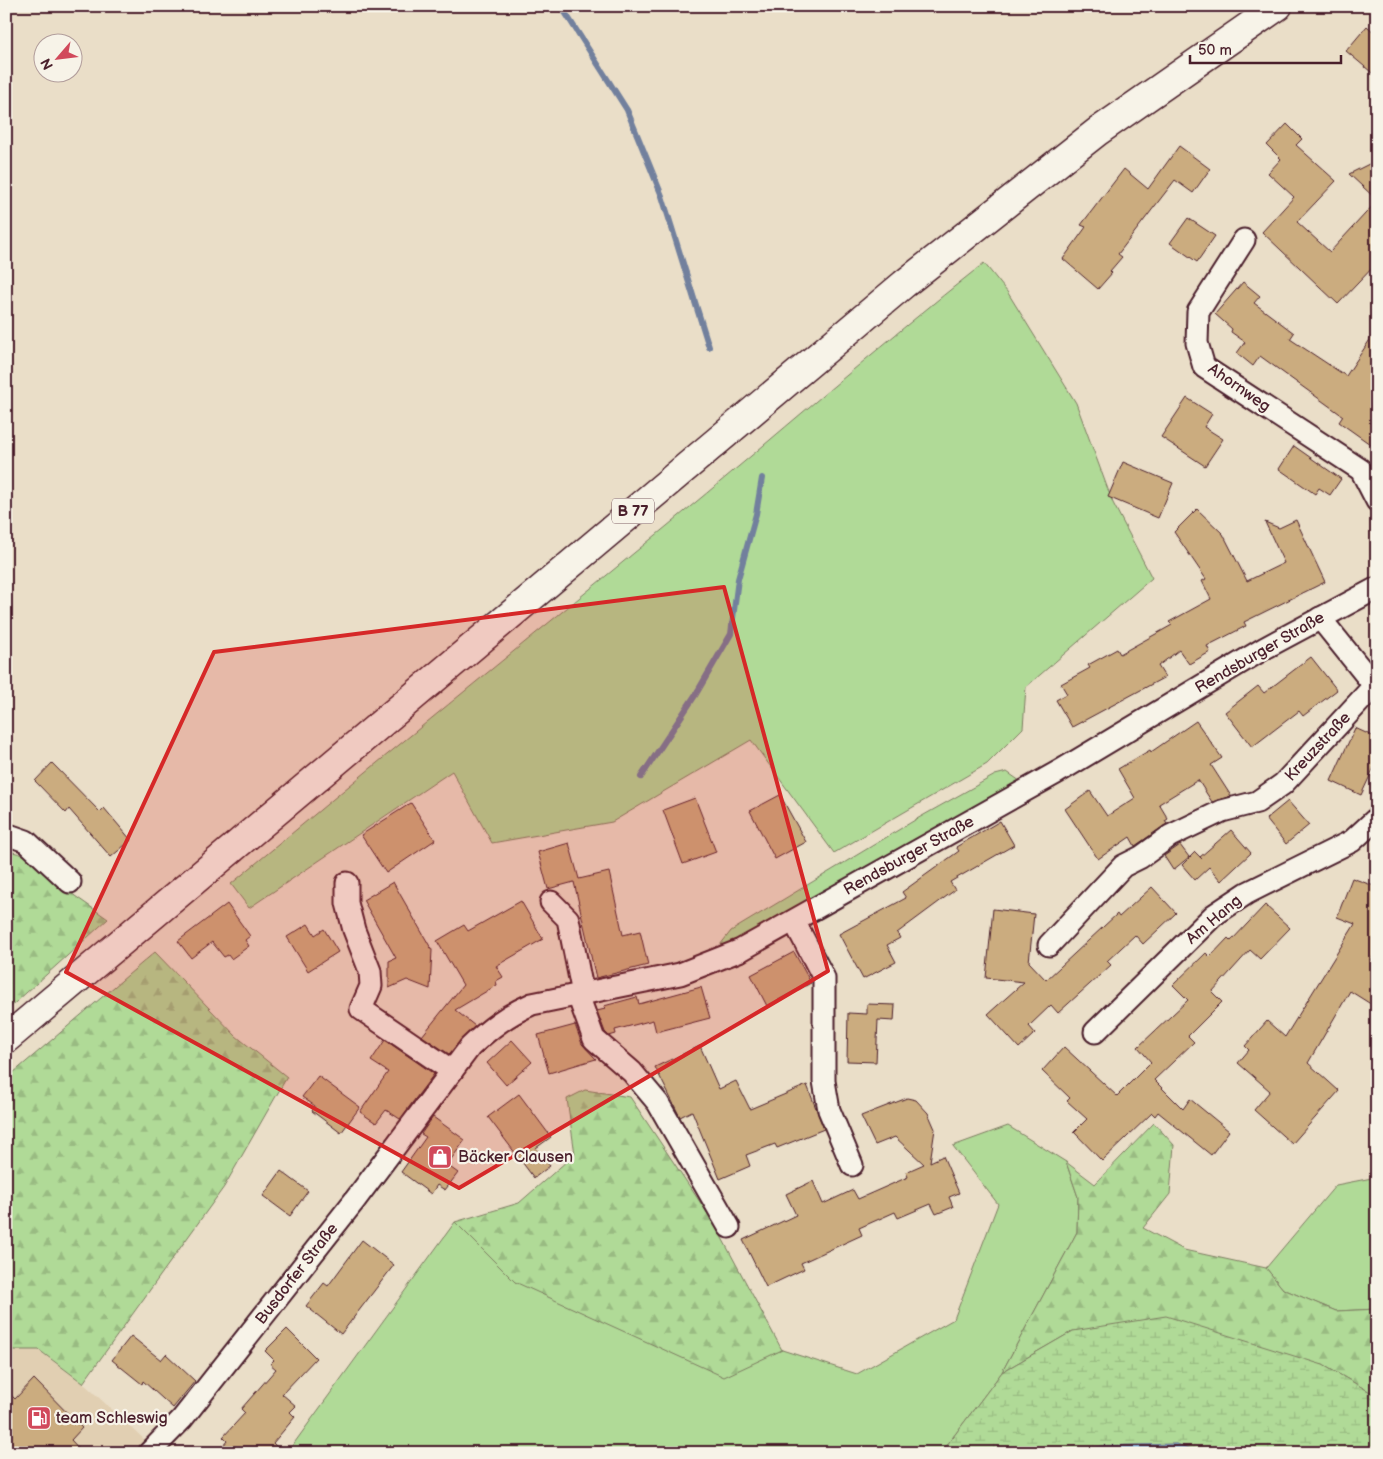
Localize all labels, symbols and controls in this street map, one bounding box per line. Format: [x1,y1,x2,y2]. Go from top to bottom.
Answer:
north arrow [32,32,82,82]
scale bar [1190,32,1342,64]
text: 50 m [1198,41,1232,60]
text: N [37,55,57,73]
street label: Ahornweg [1204,360,1274,416]
road number: B 77 [612,498,654,524]
street label: Rendsburger Straße [1192,608,1329,698]
street label: Kreuzstraße [1281,708,1355,786]
street label: Rendsburger Straße [840,812,978,900]
street label: Am Hang [1182,891,1246,949]
shop icon: Bäcker Clausen [427,1144,453,1170]
place label: Bäcker Clausen [458,1148,573,1167]
street label: Busdorfer Straße [252,1219,343,1328]
fuel station icon: team Schleswig [26,1405,52,1431]
place label: team Schleswig [56,1409,168,1428]

